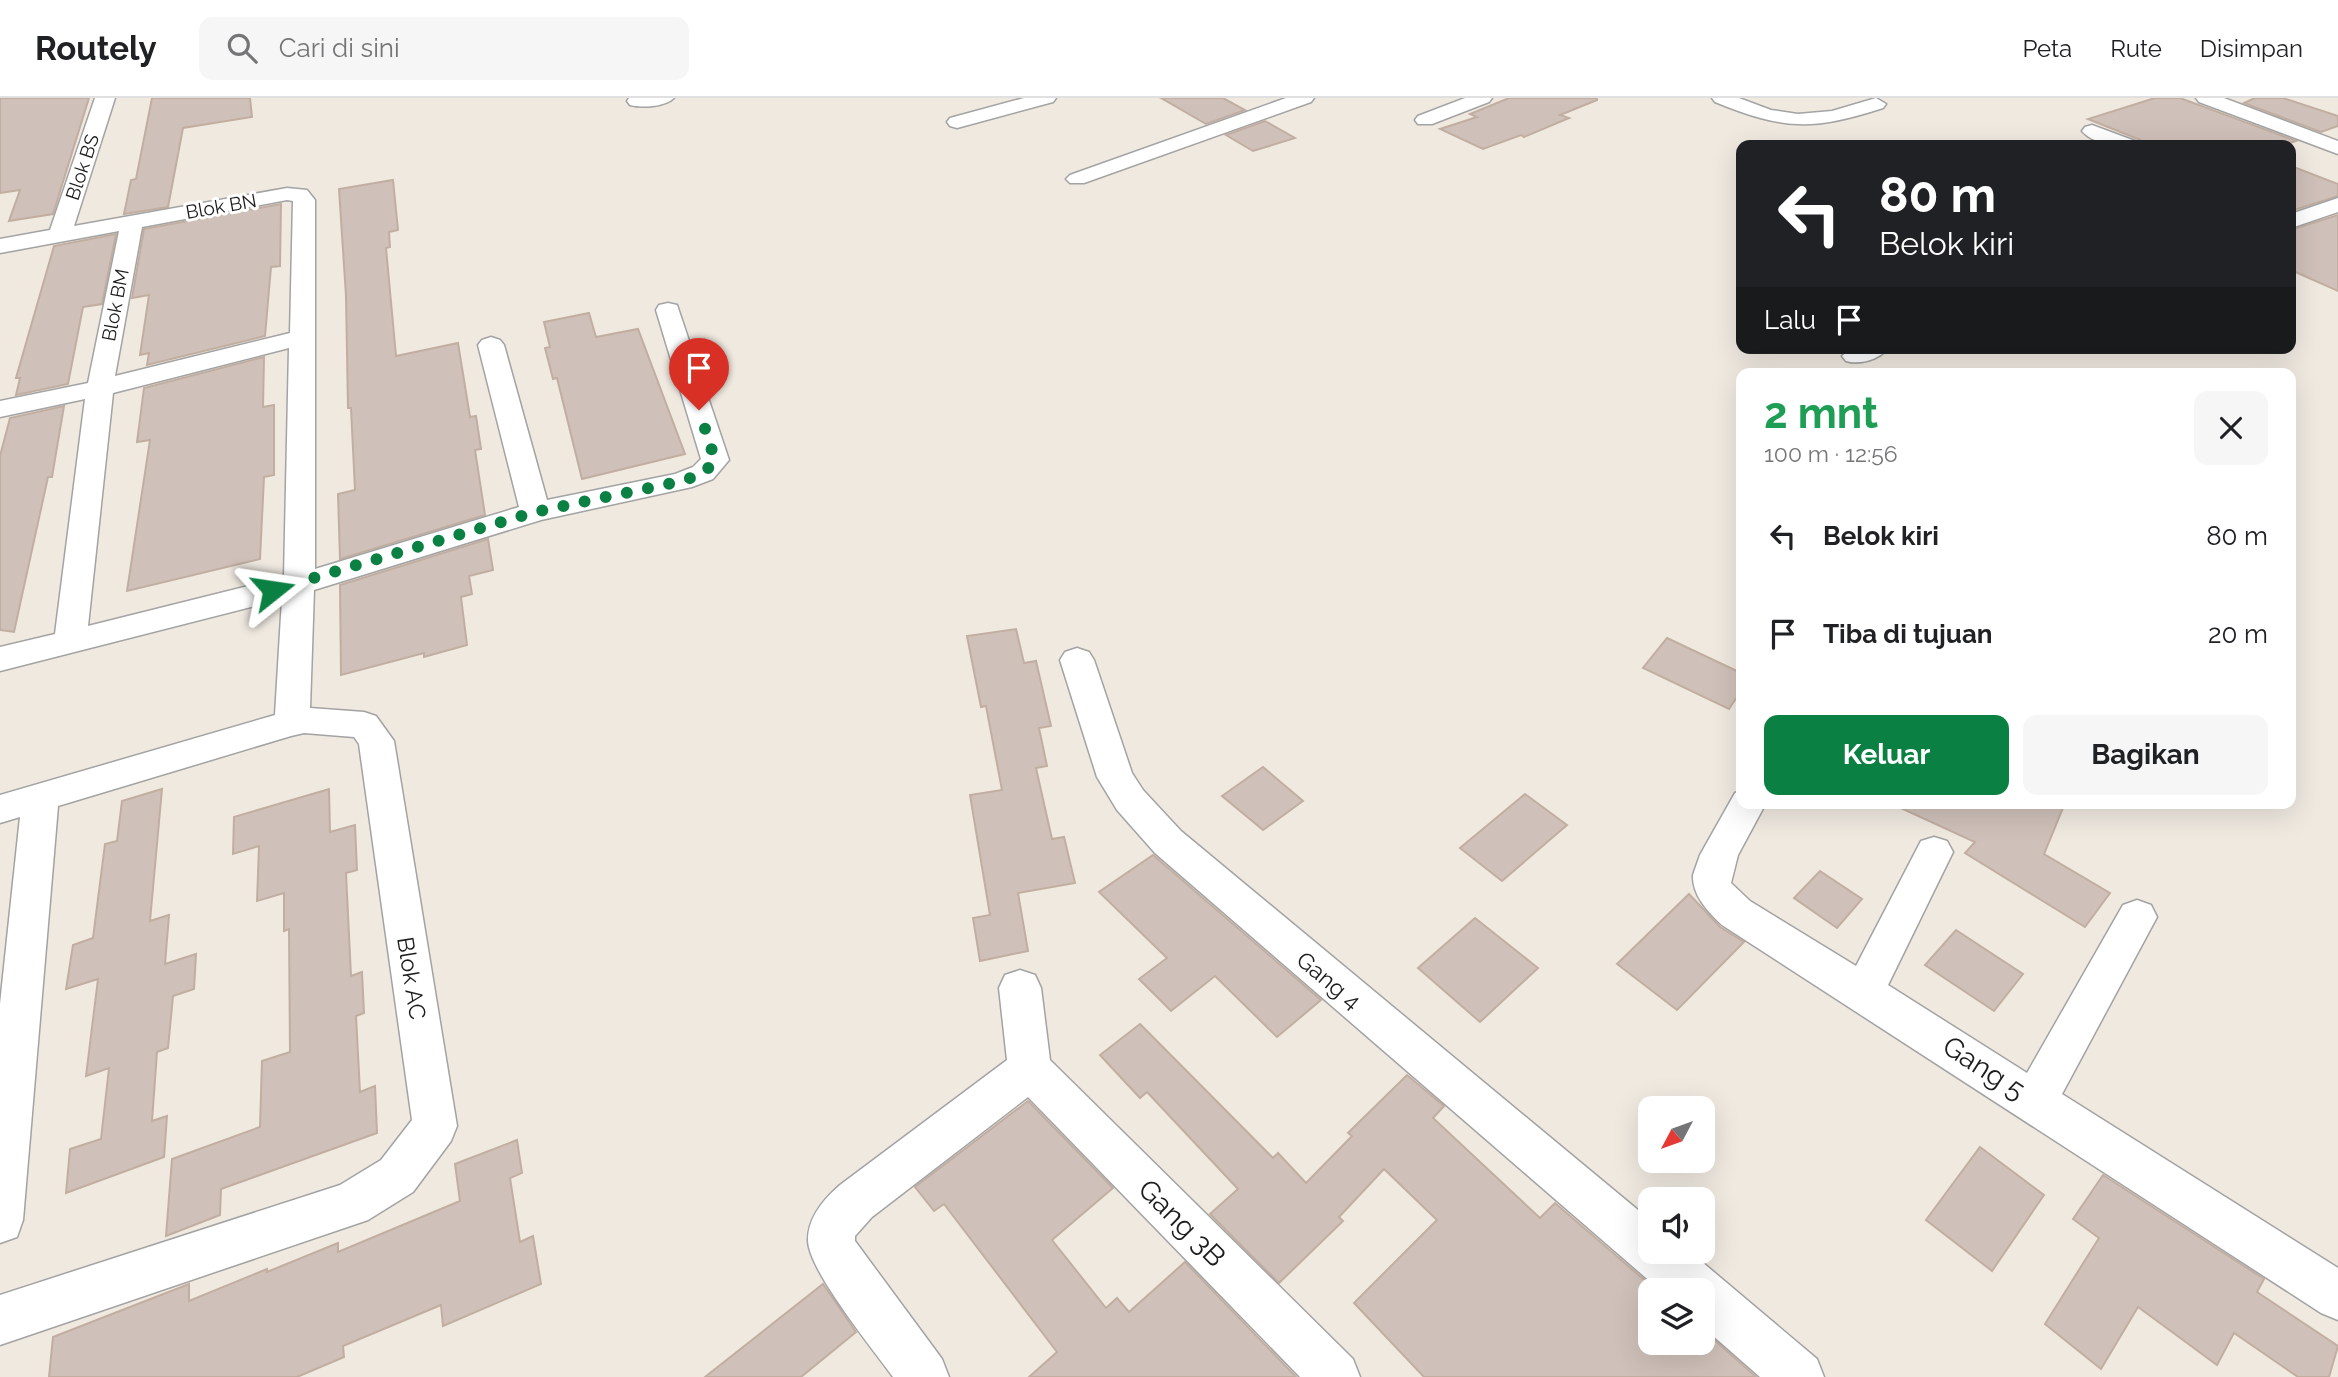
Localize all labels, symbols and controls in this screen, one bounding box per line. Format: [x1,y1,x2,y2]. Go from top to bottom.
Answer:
search box [199,17,689,80]
text: Routely [35,29,157,68]
icon: search [223,29,261,67]
text: Cari di sini [279,33,400,63]
text: Peta [2022,34,2072,63]
text: Rute [2110,34,2162,63]
text: Disimpan [2200,34,2303,63]
street label: Blok BS [61,131,103,203]
text: 80 m [1879,166,1996,223]
icon: left [1764,168,1855,259]
street label: Blok BN [184,189,258,223]
text: Belok kiri [1879,225,2014,262]
street label: Blok BM [97,267,133,343]
icon: arrive [1830,301,1868,339]
text: Lalu [1764,305,1816,335]
pin [669,338,729,410]
icon: arrive [680,349,718,387]
text: 2 mnt [1764,389,1878,438]
button: close [2194,391,2268,465]
text: 100 m · 12:56 [1764,440,1898,467]
icon: left [1764,517,1802,555]
text: Belok kiri [1823,521,1939,551]
text: 80 m [2206,521,2268,551]
position arrow [236,553,310,627]
icon: arrive [1764,615,1802,653]
text: Tiba di tujuan [1823,619,1993,649]
text: 20 m [2208,619,2268,649]
button: Keluar [1764,715,2009,795]
button: Bagikan [2023,715,2268,795]
street label: Blok AC [392,935,432,1021]
street label: Gang 4 [1292,946,1366,1014]
street label: Gang 5 [1937,1029,2031,1107]
north arrow [1638,1096,1715,1172]
map controls [1638,1096,1715,1355]
street label: Gang 3B [1132,1173,1232,1273]
button: sound [1638,1187,1715,1264]
button: layers [1638,1278,1715,1355]

